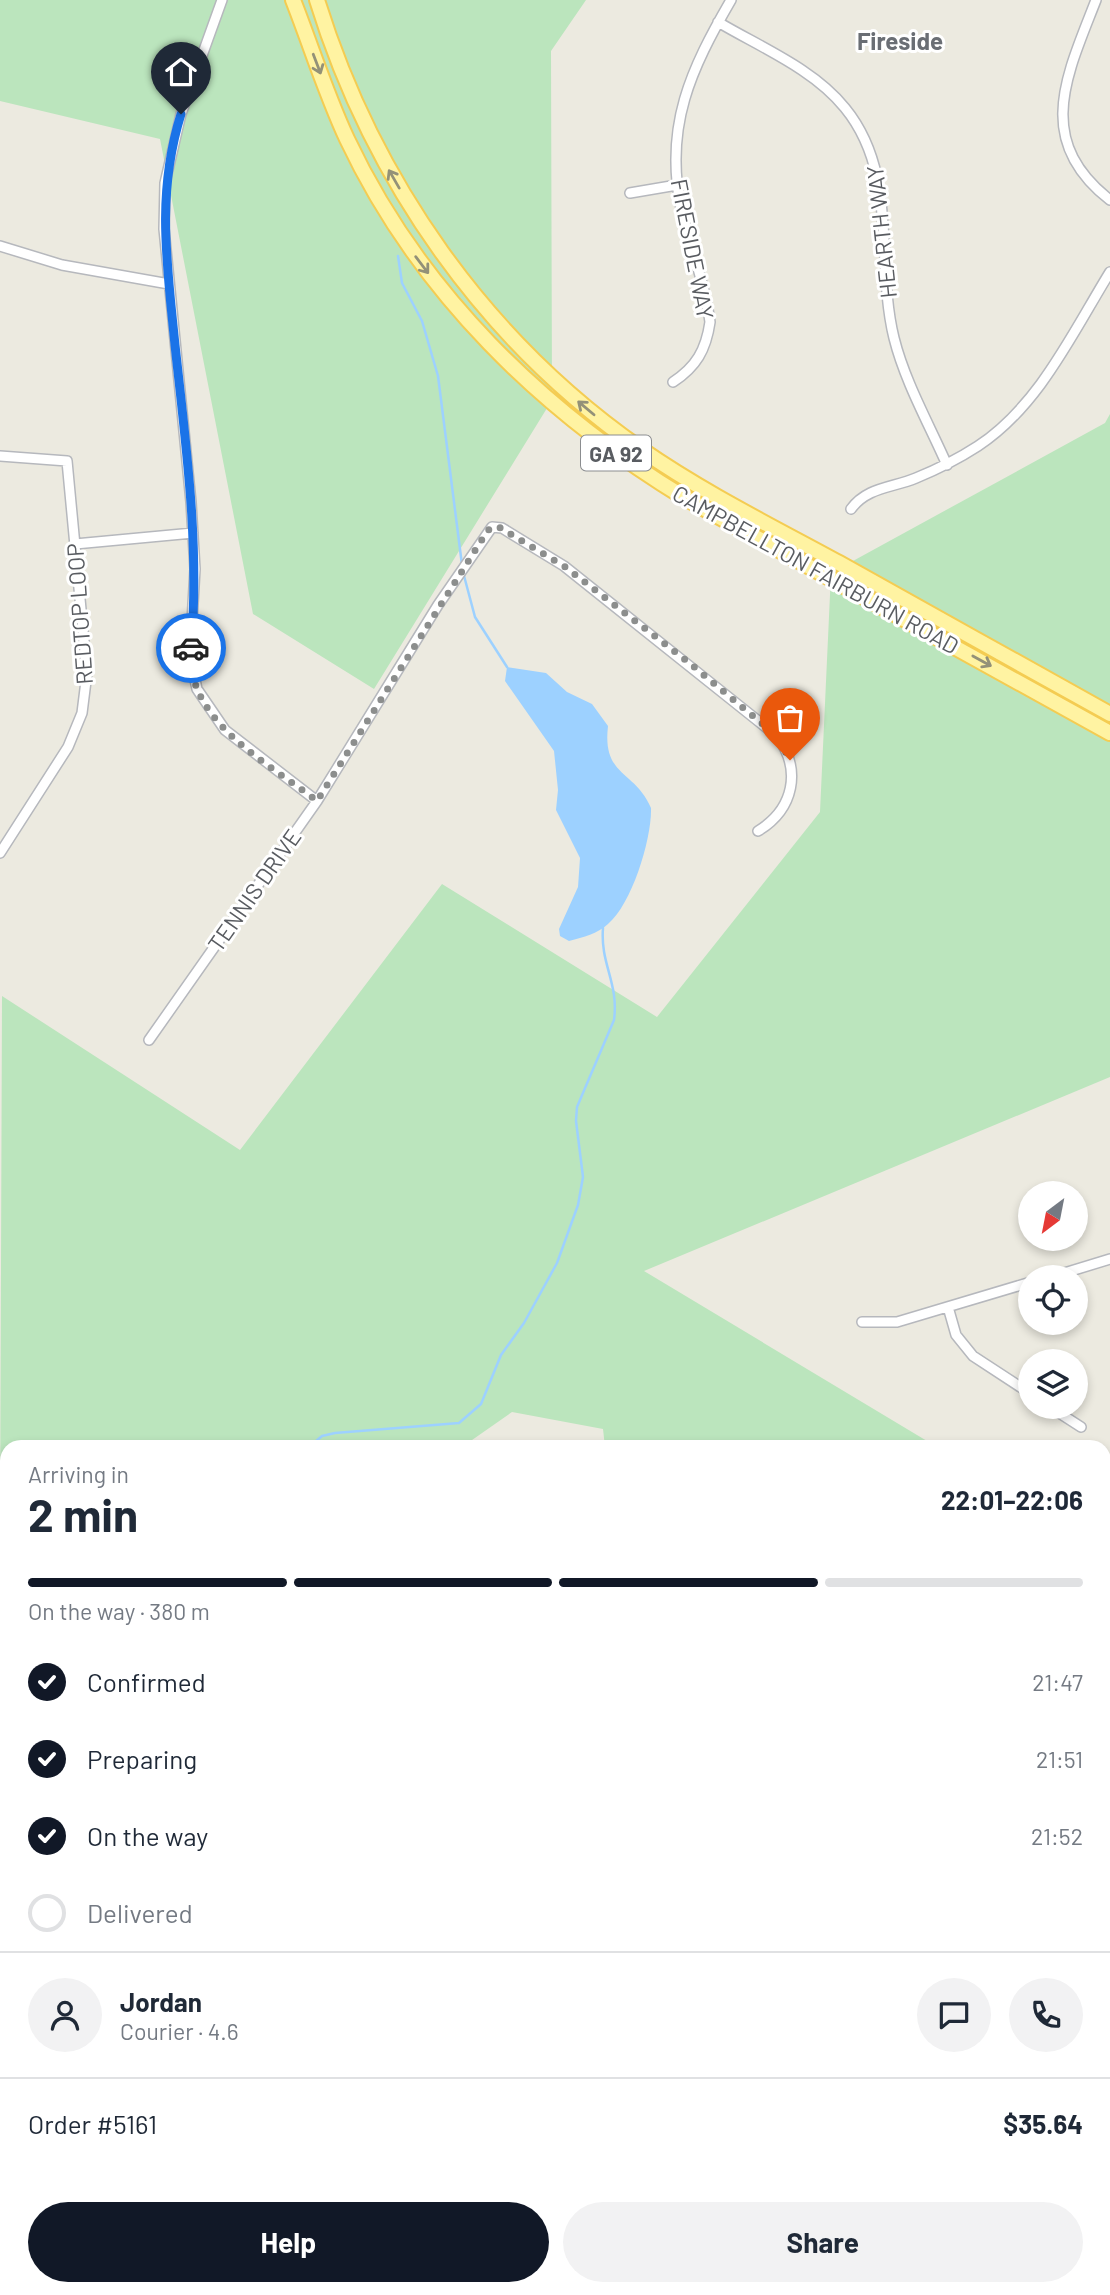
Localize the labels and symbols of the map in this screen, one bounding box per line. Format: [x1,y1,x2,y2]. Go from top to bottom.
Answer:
district label: Fireside [857,26,943,55]
pin [151,42,211,114]
one-way arrow [312,52,324,74]
street label: HEARTH WAY [860,164,902,300]
one-way arrow [387,169,401,189]
street label: FIRESIDE WAY [666,176,720,322]
one-way arrow [415,255,430,273]
one-way arrow [578,400,596,416]
road number: GA 92 [581,435,651,470]
street label: CAMPBELLTON FAIRBURN ROAD [668,479,964,659]
street label: REDTOP LOOP [60,542,98,686]
courier [156,613,226,683]
one-way arrow [972,654,992,668]
pin [760,688,820,760]
street label: TENNIS DRIVE [201,823,307,957]
north arrow [1018,1181,1088,1251]

